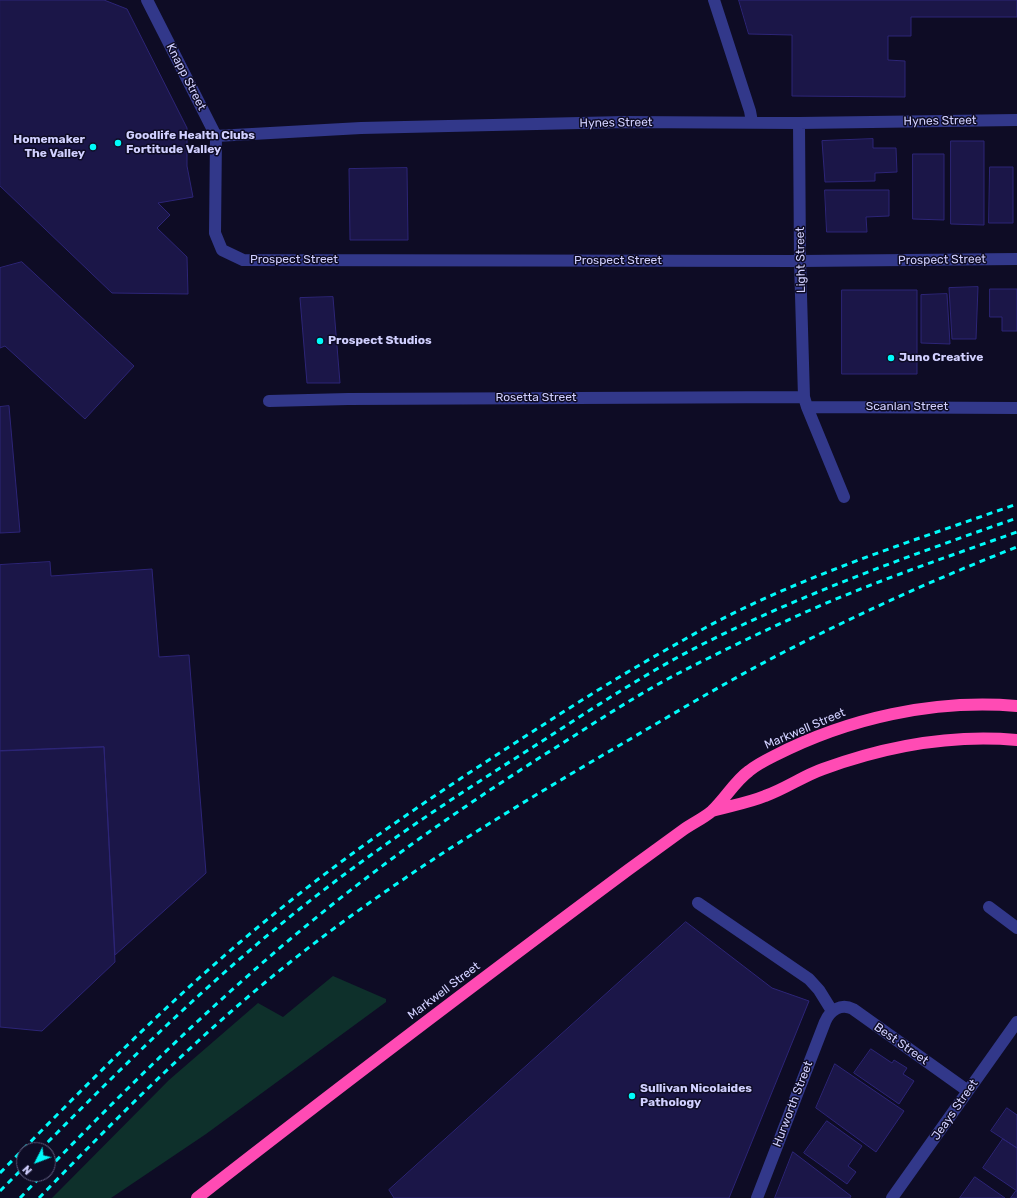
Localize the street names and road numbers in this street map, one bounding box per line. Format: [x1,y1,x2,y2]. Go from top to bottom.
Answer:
street label: Knapp Street [163,41,209,113]
street label: Hynes Street [903,113,977,129]
street label: Hynes Street [579,115,653,131]
street label: Light Street [793,227,809,293]
street label: Prospect Street [898,252,986,268]
street label: Prospect Street [250,253,338,267]
street label: Prospect Street [574,254,662,268]
street label: Rosetta Street [495,391,577,405]
street label: Scanlan Street [866,400,948,414]
street label: Markwell Street [762,705,848,753]
street label: Markwell Street [405,959,483,1023]
street label: Best Street [871,1020,931,1068]
street label: Hurworth Street [770,1059,816,1149]
street label: Jeays Street [929,1077,981,1143]

